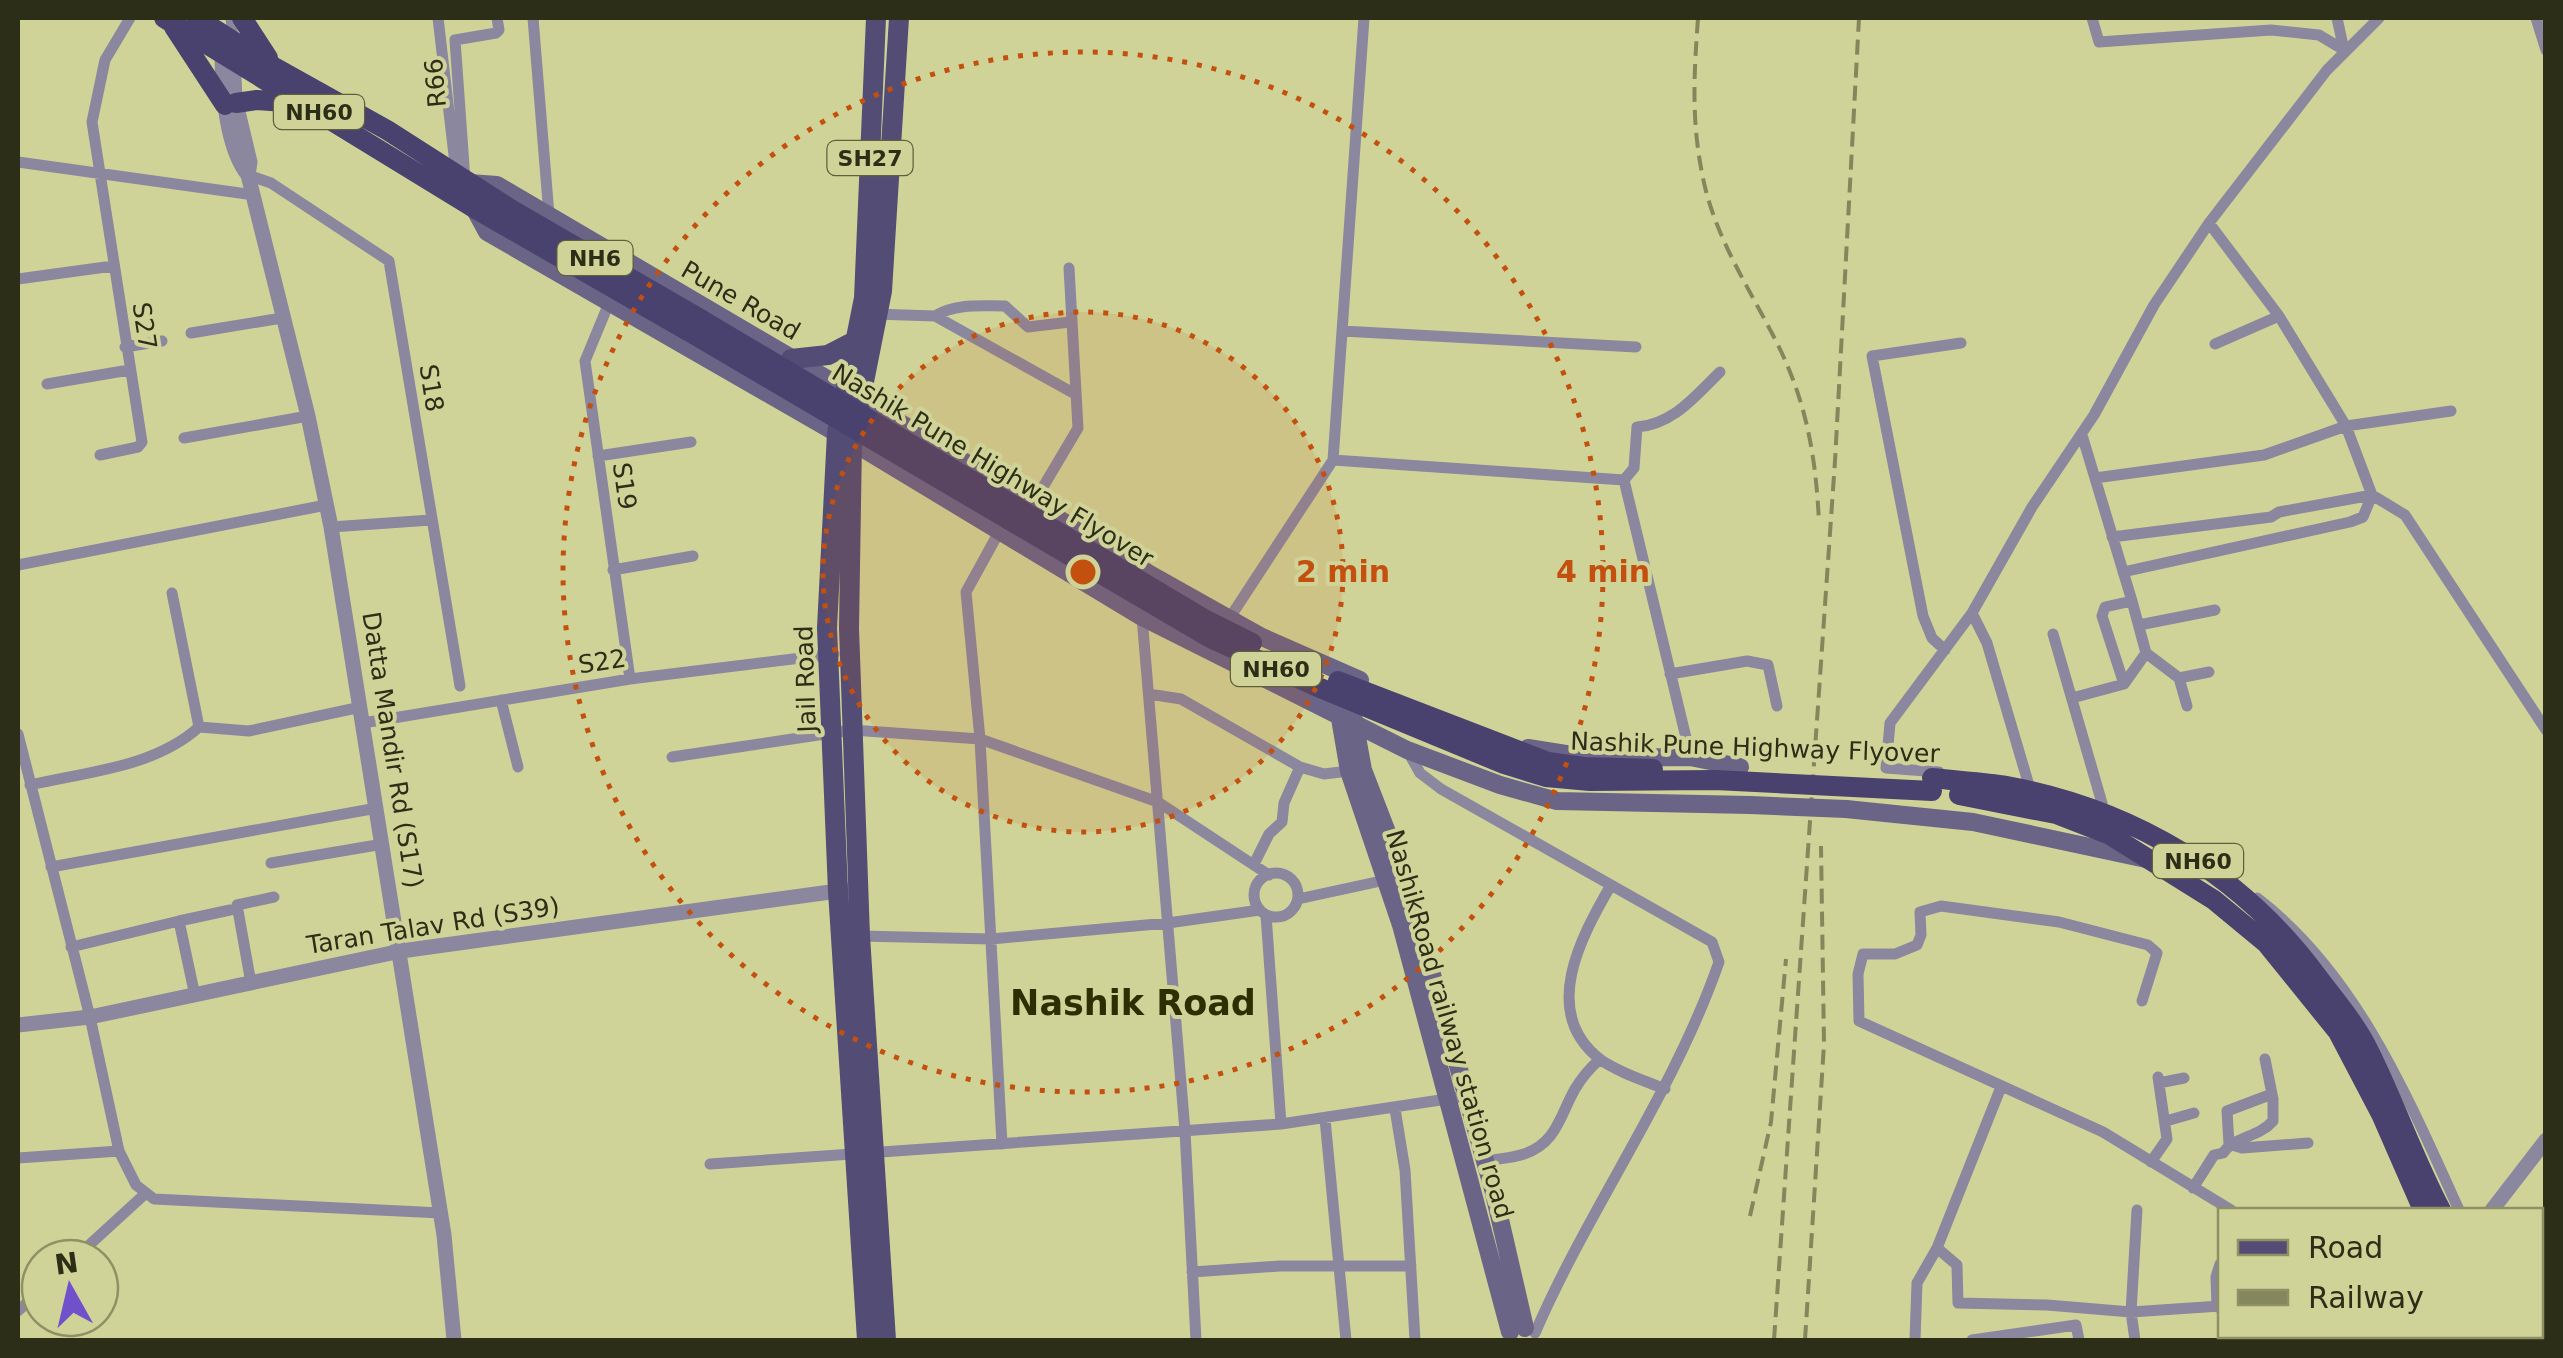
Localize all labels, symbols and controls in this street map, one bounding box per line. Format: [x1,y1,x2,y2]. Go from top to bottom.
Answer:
street label: R66 [419,57,452,109]
road number: NH60 [274,95,364,129]
road number: SH27 [828,141,912,175]
road number: NH6 [558,241,632,275]
street label: Pune Road [676,255,805,346]
street label: S27 [126,300,163,352]
street label: Nashik Pune Highway Flyover [827,358,1159,573]
street label: S18 [413,362,450,414]
street label: S19 [607,460,642,512]
centre of rings [1065,554,1101,590]
text: 2 min [1296,554,1390,589]
text: 4 min [1556,554,1650,589]
street label: Datta Mandir Rd (S17) [356,610,429,890]
street label: Jail Road [789,625,822,735]
street label: S22 [576,643,628,680]
road number: NH60 [1231,652,1321,686]
street label: Nashik Pune Highway Flyover [1570,727,1941,768]
street label: NashikRoad railway station road [1380,826,1519,1222]
road number: NH60 [2153,844,2243,878]
street label: Taran Talav Rd (S39) [304,891,562,960]
district label: Nashik Road [1010,983,1256,1023]
legend [2218,1208,2543,1338]
text: Road [2308,1230,2383,1265]
north arrow [20,1238,120,1338]
text: N [53,1246,80,1282]
text: Railway [2308,1280,2424,1315]

